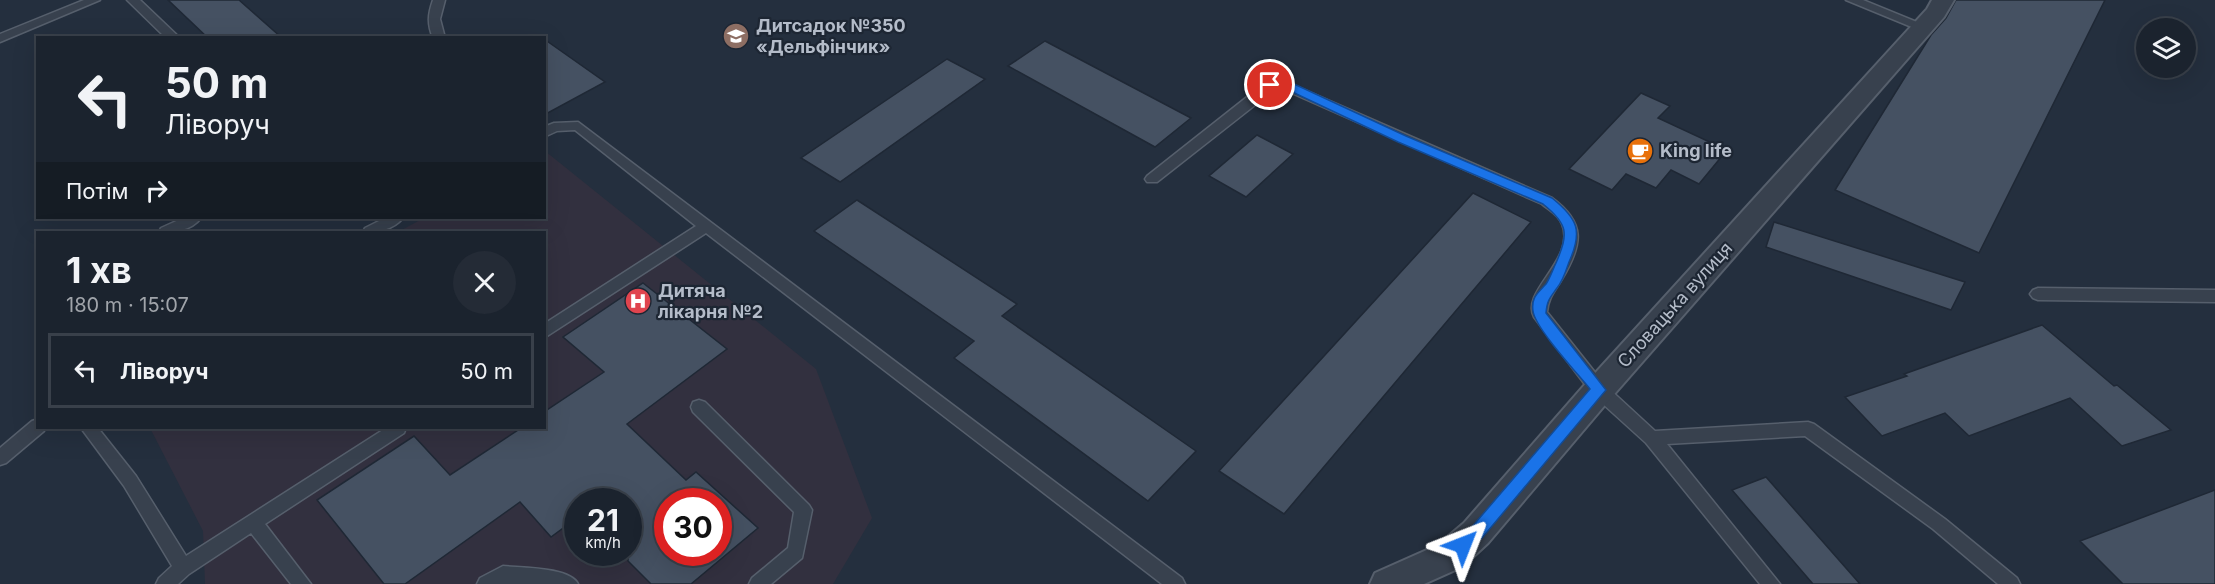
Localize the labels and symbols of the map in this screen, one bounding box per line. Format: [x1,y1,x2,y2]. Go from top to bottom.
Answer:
place label: Дитсадок №350 «Дельфінчик» [756,15,906,57]
school or university icon: Дитсадок №350 «Дельфінчик» [721,21,751,51]
pin [1244,59,1295,110]
cafe icon: King life [1625,136,1655,166]
place label: King life [1660,140,1732,161]
street label: Словацька вулиця [1613,238,1736,372]
place label: Дитяча лікарня №2 [658,280,763,322]
hospital icon: Дитяча лікарня №2 [623,286,653,316]
speed limit sign: 30 [654,488,732,566]
position arrow [1431,513,1495,577]

